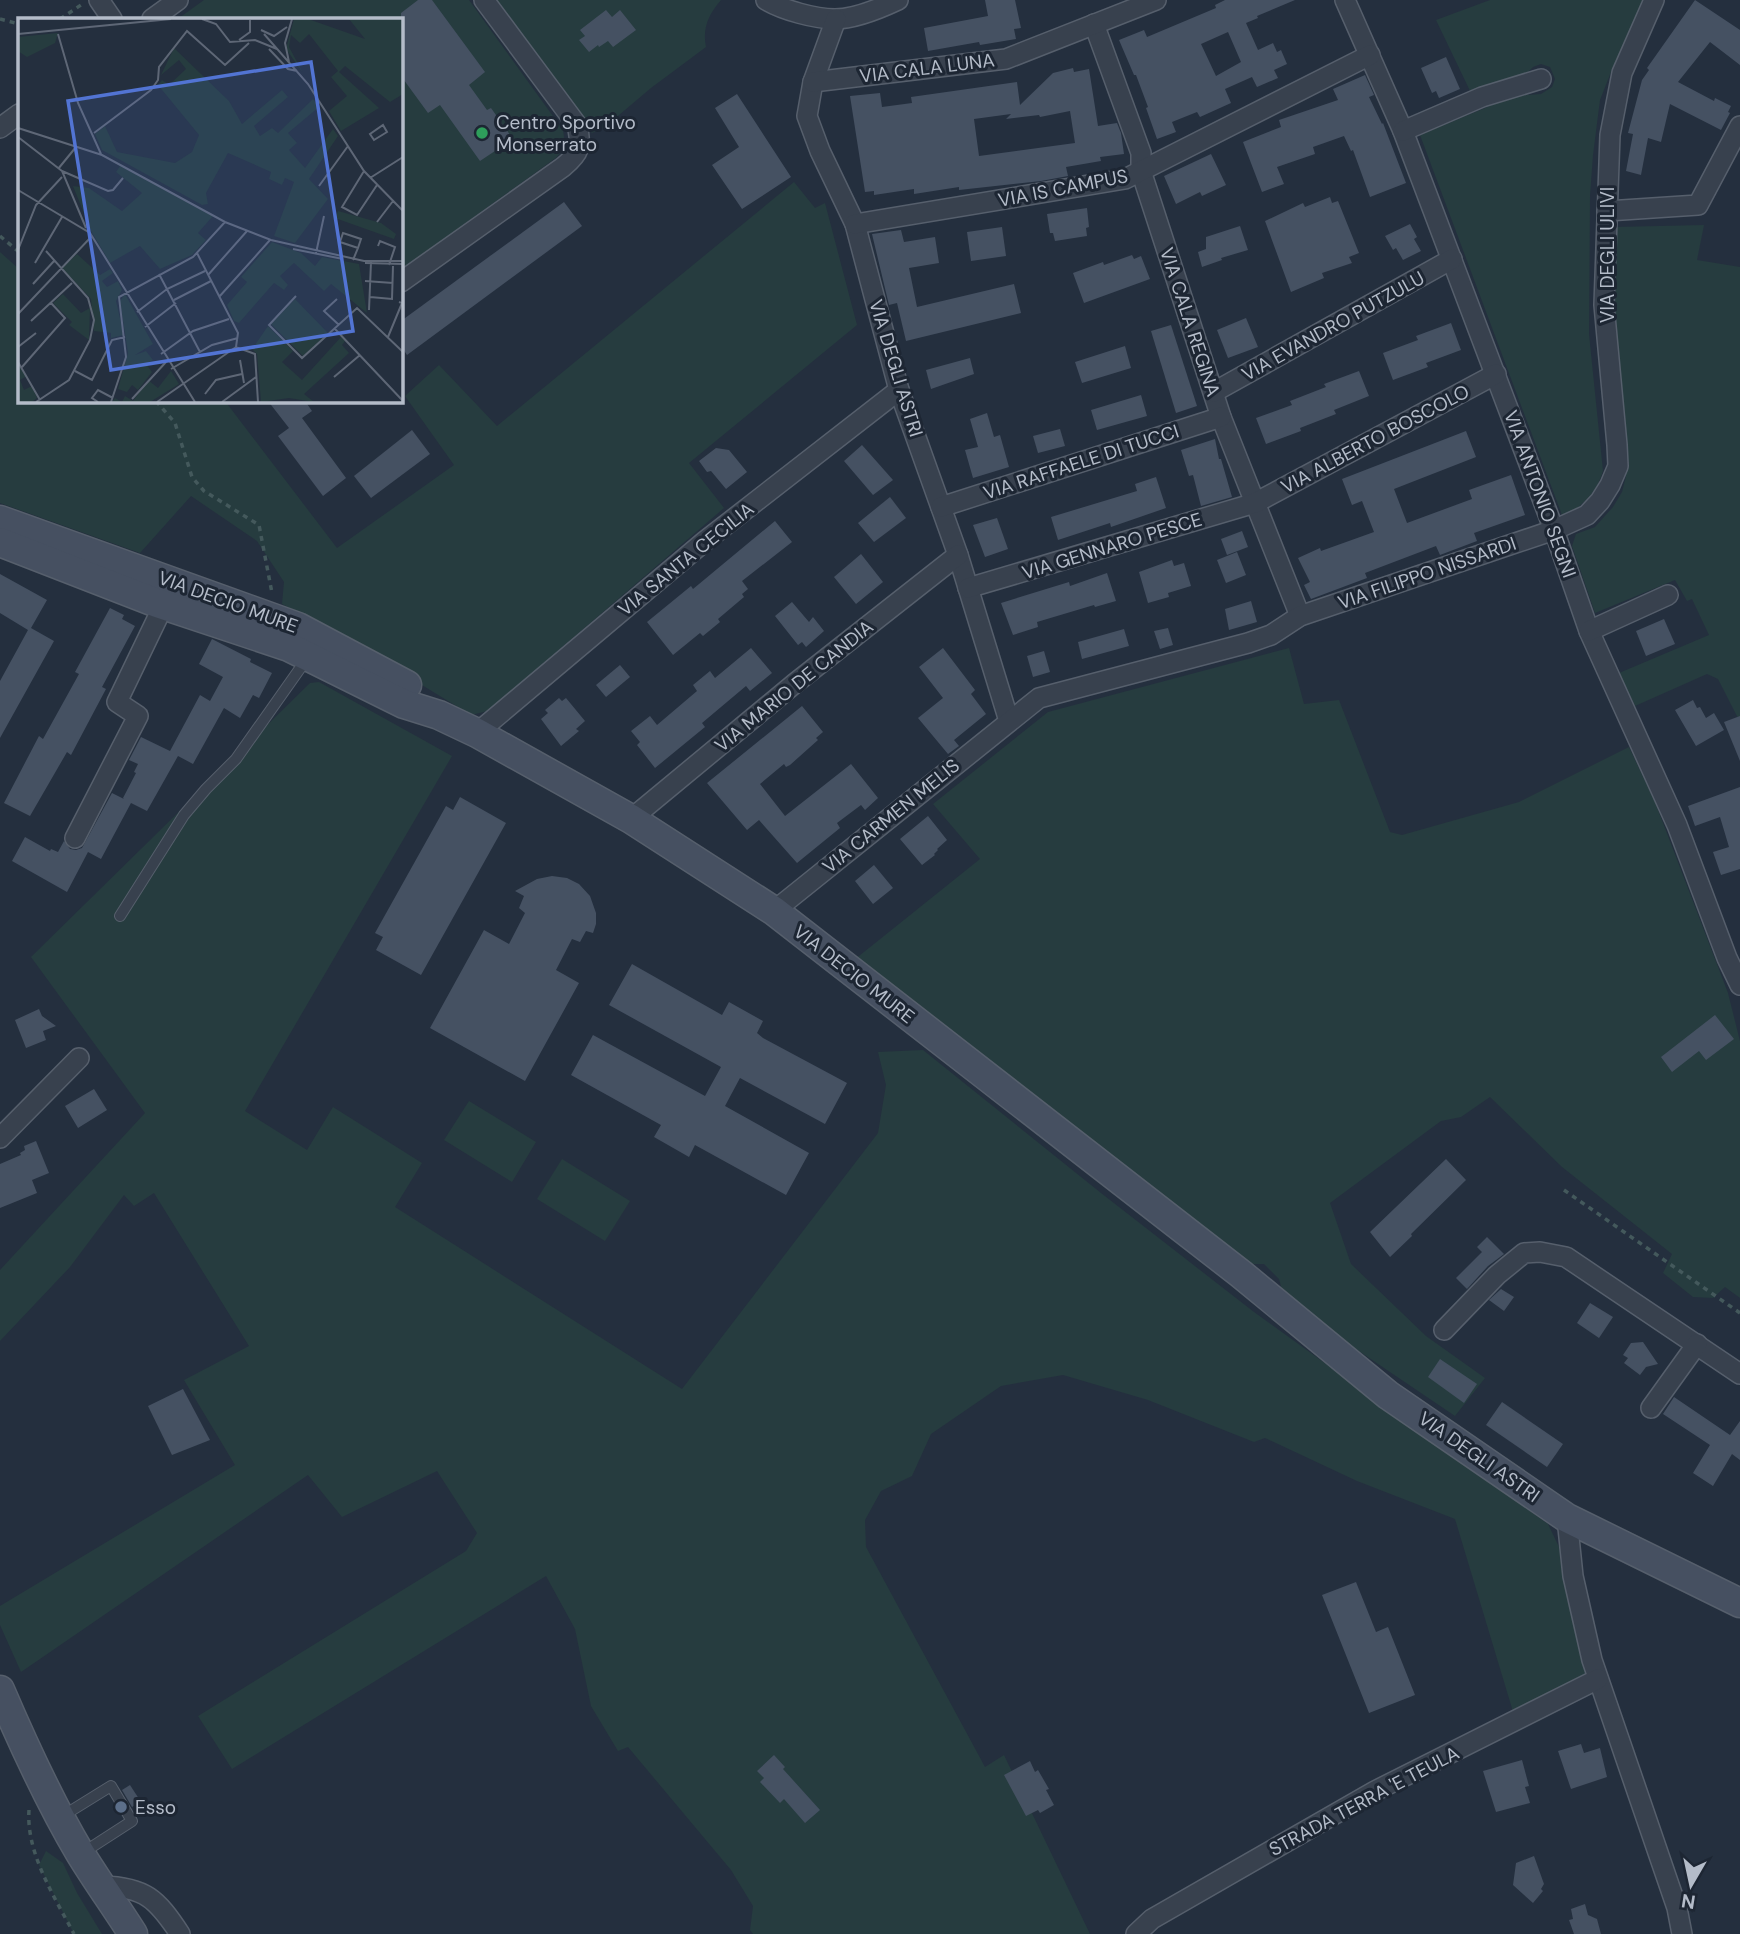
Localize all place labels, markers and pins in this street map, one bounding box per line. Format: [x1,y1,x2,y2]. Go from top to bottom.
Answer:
place label: Centro Sportivo Monserrato [496,110,636,157]
marker: Centro Sportivo Monserrato [474,125,490,141]
place label: Esso [135,1795,176,1820]
marker: Esso [113,1799,129,1815]

